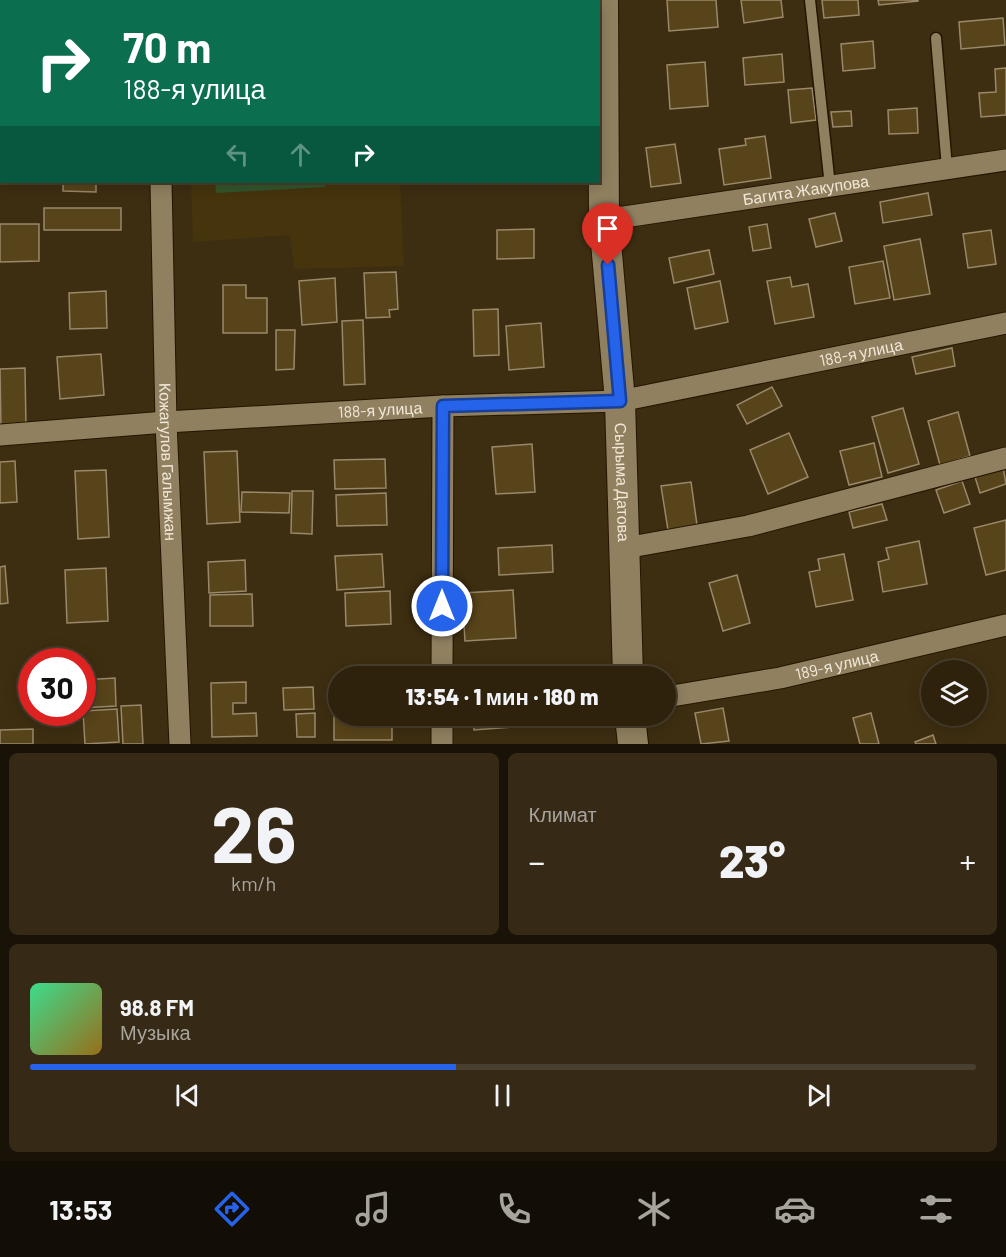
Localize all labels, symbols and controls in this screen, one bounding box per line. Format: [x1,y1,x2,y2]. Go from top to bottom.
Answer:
text: 70 m [123,21,211,71]
icon: right [24,24,102,102]
text: 188-я улица [123,72,265,104]
icon: left [221,138,254,171]
icon: ahead [284,138,317,171]
icon: right [347,138,380,171]
street label: Багита Жакупова [741,171,870,208]
pin [582,203,633,265]
icon: arrive [591,212,624,245]
street label: 188-я улица [818,334,904,369]
street label: Кожагулов Галымжан [156,383,181,541]
street label: 188-я улица [337,397,423,421]
street label: Сырыма Датова [612,422,634,542]
position arrow [410,574,474,638]
street label: 189-я улица [793,645,880,683]
speed limit sign: 30 [18,648,96,726]
map controls [921,660,987,726]
button: layers [921,660,987,726]
text: 13:54 · 1 мин · 180 m [406,683,598,709]
text: 26 [211,785,297,879]
text: Климат [529,802,597,826]
text: 23° [719,833,785,887]
text: − [529,841,545,881]
text: + [959,841,976,881]
text: km/h [231,871,276,895]
text: 98.8 FM [120,994,194,1020]
text: Музыка [120,1020,191,1044]
icon: previous [171,1079,204,1112]
icon: pause [486,1079,519,1112]
icon: next [802,1079,835,1112]
icon: directions [211,1188,253,1230]
icon: music [352,1188,394,1230]
icon: phone [493,1188,535,1230]
icon: climate [633,1188,675,1230]
icon: car [774,1188,816,1230]
icon: filters [915,1188,957,1230]
text: 13:53 [49,1193,112,1225]

